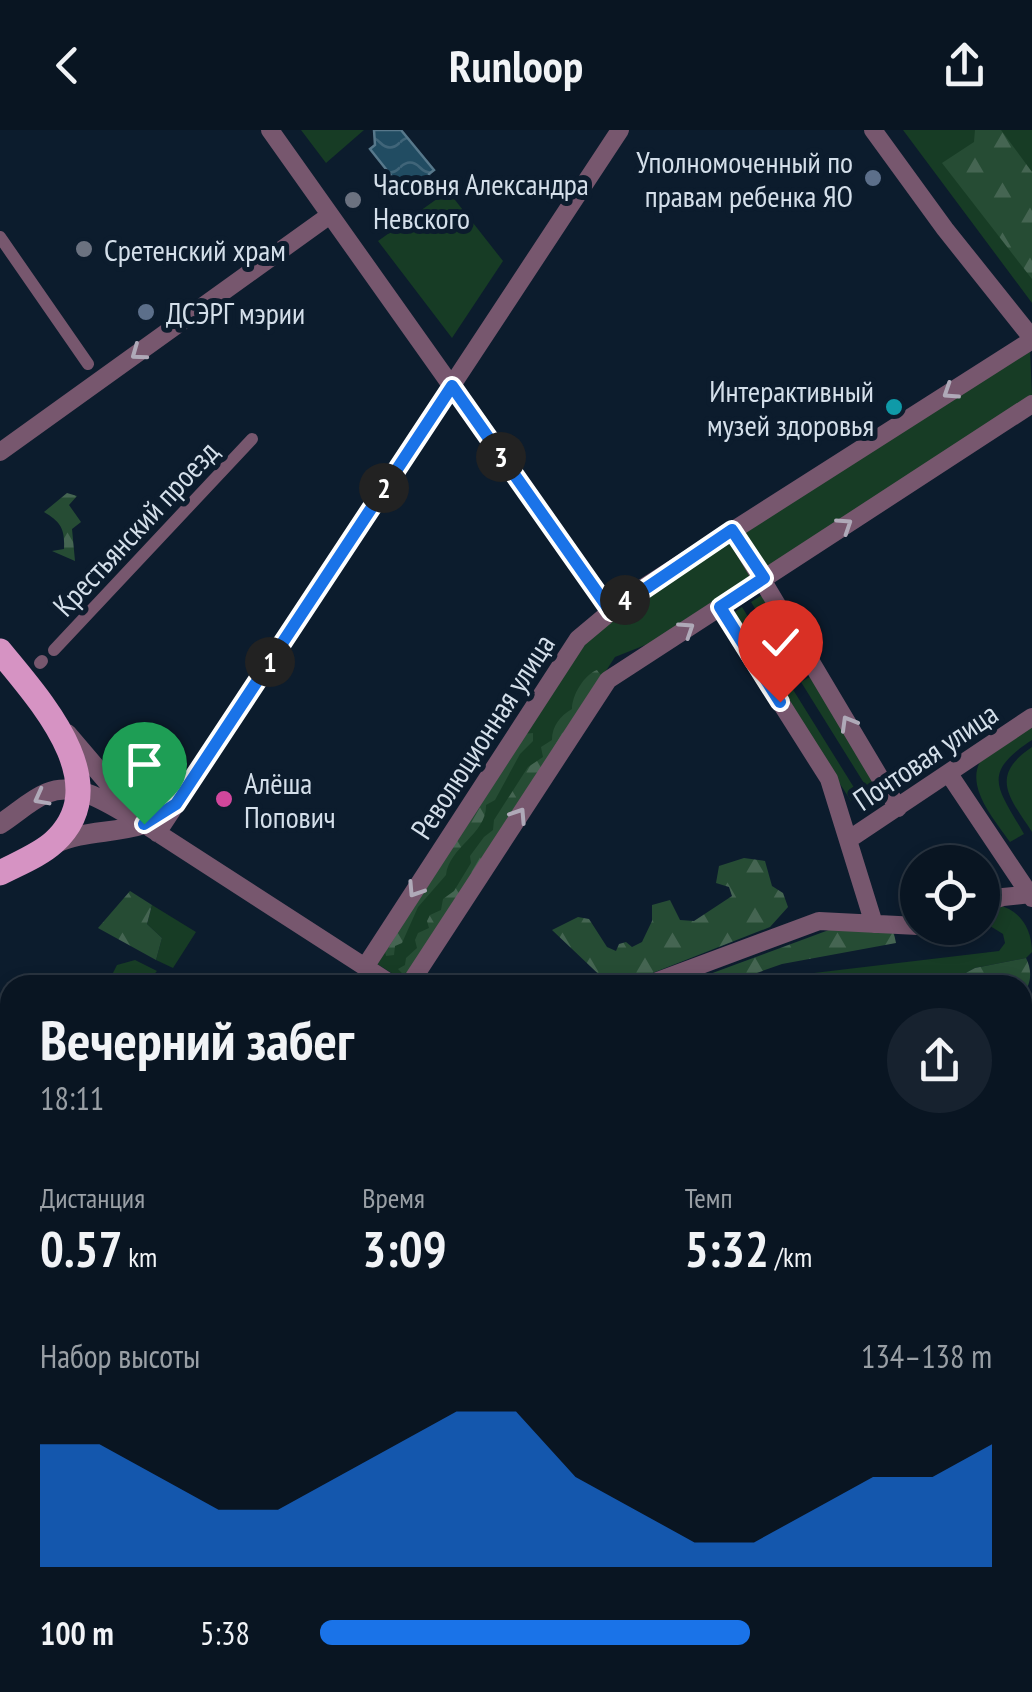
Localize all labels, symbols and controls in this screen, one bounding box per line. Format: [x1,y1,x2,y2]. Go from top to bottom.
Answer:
text: Runloop [449,36,583,94]
icon: back [40,38,95,93]
icon: share [937,38,992,93]
place label: Уполномоченный по правам ребенка ЯО [636,142,853,215]
place label: Часовня Александра Невского [373,164,589,237]
marker: Уполномоченный по правам ребенка ЯО [862,167,884,189]
marker: Часовня Александра Невского [342,189,364,211]
place label: Сретенский храм [104,230,286,269]
marker: Сретенский храм [73,238,95,260]
place label: ДСЭРГ мэрии [166,293,305,332]
marker: ДСЭРГ мэрии [135,301,157,323]
one-way arrow [130,341,149,360]
place label: Интерактивный музей здоровья [707,371,874,444]
one-way arrow [942,380,960,399]
marker: Интерактивный музей здоровья [883,396,905,418]
street label: Крестьянский проезд [44,432,226,624]
pin: 3 [476,432,526,482]
text: 3 [494,438,508,475]
pin: 2 [359,463,409,513]
text: 2 [377,469,391,506]
one-way arrow [835,519,853,538]
pin: 4 [600,575,650,625]
text: 4 [618,581,632,618]
pin [738,600,823,703]
icon: check [753,615,808,670]
one-way arrow [676,622,694,641]
street label: Революционная улица [401,626,563,846]
pin: 1 [245,637,295,687]
text: 1 [263,643,277,680]
street label: Почтовая улица [845,693,1005,819]
one-way arrow [841,716,861,734]
pin [102,722,187,825]
icon: arrive [117,737,172,792]
place label: Алёша Попович [244,763,336,836]
one-way arrow [34,786,52,806]
marker: Алёша Попович [213,788,235,810]
one-way arrow [507,808,526,826]
map controls [900,845,1000,945]
button: locate [900,845,1000,945]
one-way arrow [408,880,427,898]
text: Вечерний забег [40,1004,354,1075]
button: share [887,1008,992,1113]
text: 18:11 [40,1077,104,1119]
text: Дистанция [40,1179,145,1216]
text: Время [362,1179,425,1216]
text: Темп [685,1179,733,1216]
text: 0.57 [40,1216,122,1281]
text: 3:09 [362,1216,447,1281]
text: 5:32 [685,1216,769,1281]
text: km [122,1238,157,1275]
text: /km [769,1238,812,1275]
text: Набор высоты [40,1335,200,1377]
text: 134–138 m [861,1335,992,1377]
text: 100 m [40,1612,114,1654]
text: 5:38 [200,1612,250,1654]

